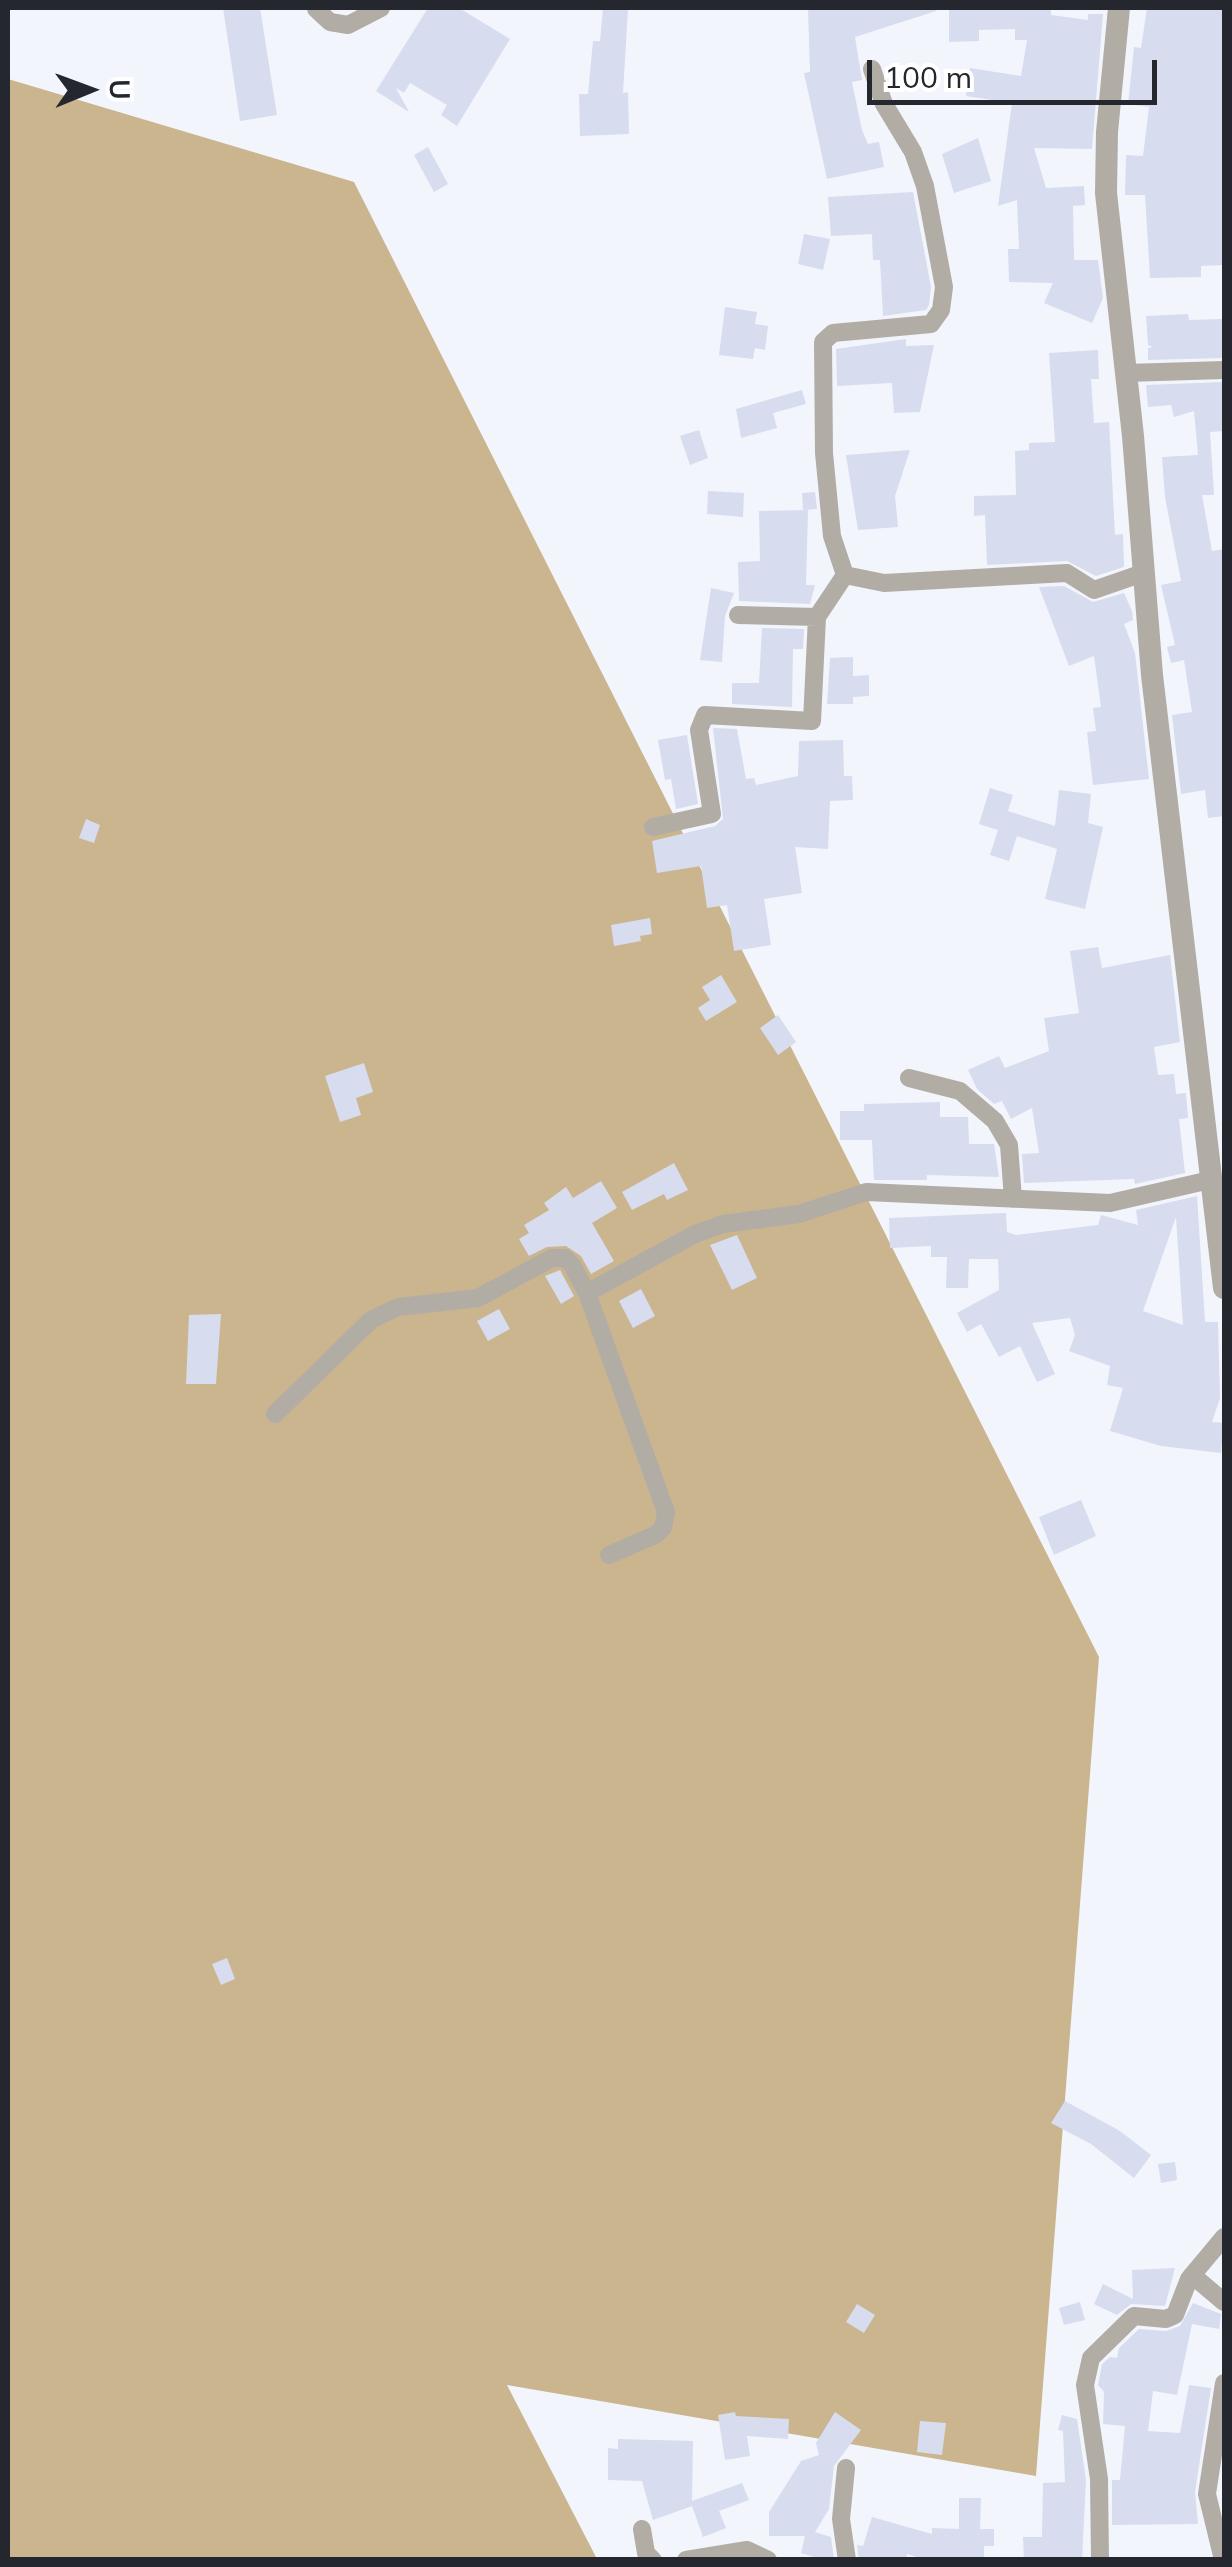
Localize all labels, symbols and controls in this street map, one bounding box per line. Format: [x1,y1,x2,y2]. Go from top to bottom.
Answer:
north arrow [40,40,140,140]
scale bar [872,40,1162,102]
text: 100 m [884,58,972,96]
text: U [103,79,138,100]

